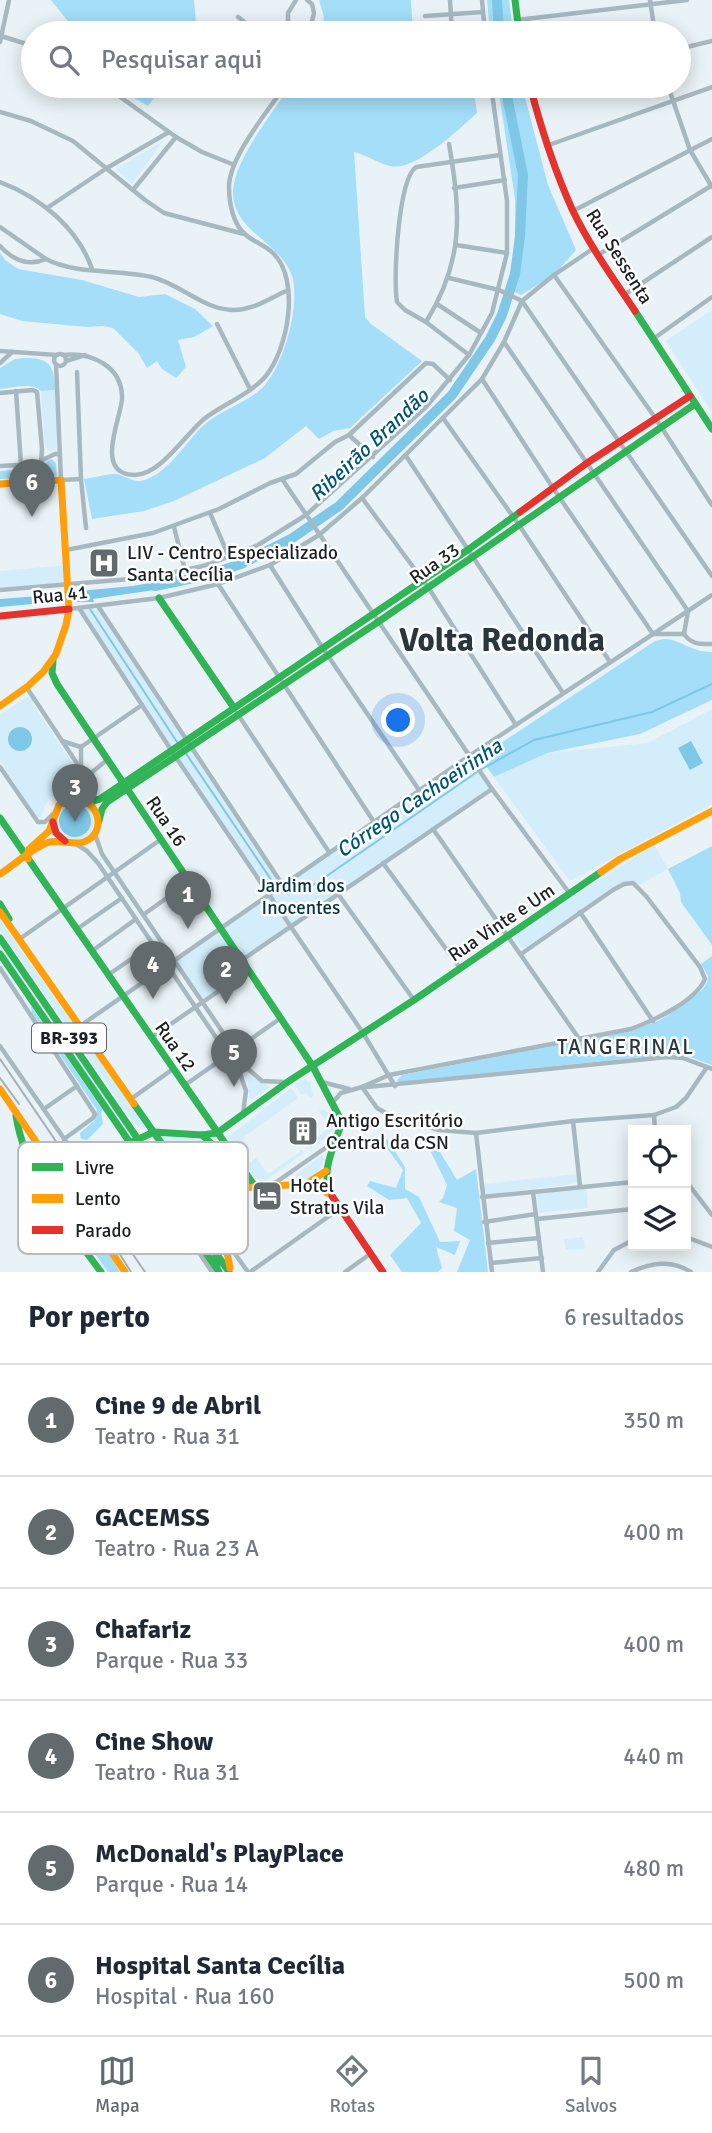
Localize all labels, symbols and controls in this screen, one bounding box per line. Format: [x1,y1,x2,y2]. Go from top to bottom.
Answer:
search box [21,21,691,98]
icon: search [45,41,83,79]
text: Pesquisar aqui [101,44,262,76]
street label: Rua Sessenta [580,204,658,309]
water label: Ribeirão Brandão [304,382,435,507]
pin: 6 [9,459,55,517]
street label: Rua 33 [405,538,464,590]
place label: LIV - Centro Especializado Santa Cecília [127,541,338,587]
hospital icon: LIV - Centro Especializado Santa Cecília [87,546,121,580]
street label: Rua 41 [31,580,89,610]
district label: Volta Redonda [399,620,605,661]
your location [381,703,415,737]
water label: Córrego Cachoeirinha [331,732,508,863]
pin: 3 [52,764,98,822]
street label: Rua 16 [141,792,192,851]
pin: 1 [165,871,211,929]
park label: Jardim dos Inocentes [257,874,345,920]
street label: Rua Vinte e Um [444,878,559,967]
pin: 4 [130,941,176,999]
pin: 2 [203,946,249,1004]
street label: Rua 12 [149,1017,201,1076]
road number: BR-393 [32,1023,106,1052]
pin: 5 [211,1029,257,1087]
district label: TANGERINAL [557,1034,695,1060]
place label: Antigo Escritório Central da CSN [326,1109,463,1155]
building icon: Antigo Escritório Central da CSN [286,1114,320,1148]
map controls [628,1125,691,1251]
button: locate [628,1125,691,1188]
legend [18,1142,248,1254]
text: Livre [75,1156,114,1180]
place label: Hotel Stratus Vila [290,1174,384,1220]
hotel icon: Hotel Stratus Vila [250,1179,284,1213]
text: Lento [75,1187,121,1211]
button: layers [628,1188,691,1251]
text: Parado [75,1219,131,1243]
text: Por perto [28,1299,150,1336]
text: 6 resultados [564,1303,684,1332]
text: Cine 9 de Abril [95,1390,261,1422]
text: 1 [45,1406,57,1435]
text: 350 m [623,1406,684,1435]
text: Teatro · Rua 31 [95,1422,240,1451]
text: GACEMSS [95,1502,210,1534]
text: 2 [45,1518,57,1547]
text: 400 m [623,1518,684,1547]
text: Teatro · Rua 23 A [95,1534,259,1563]
text: Chafariz [95,1614,191,1646]
text: 3 [45,1630,57,1659]
text: 400 m [623,1630,684,1659]
text: Parque · Rua 33 [95,1646,248,1675]
text: Cine Show [95,1726,213,1758]
text: 4 [45,1742,57,1771]
text: 440 m [623,1742,684,1771]
text: Teatro · Rua 31 [95,1758,240,1787]
text: McDonald's PlayPlace [95,1838,344,1870]
text: 5 [45,1854,57,1883]
text: 480 m [623,1854,684,1883]
text: Parque · Rua 14 [95,1870,248,1899]
text: Hospital Santa Cecília [95,1950,345,1982]
text: 6 [45,1966,57,1995]
text: 500 m [623,1966,684,1995]
text: Hospital · Rua 160 [95,1982,274,2011]
tab: Mapa [95,2052,140,2118]
tab: Rotas [330,2052,375,2118]
tab: Salvos [565,2052,617,2118]

